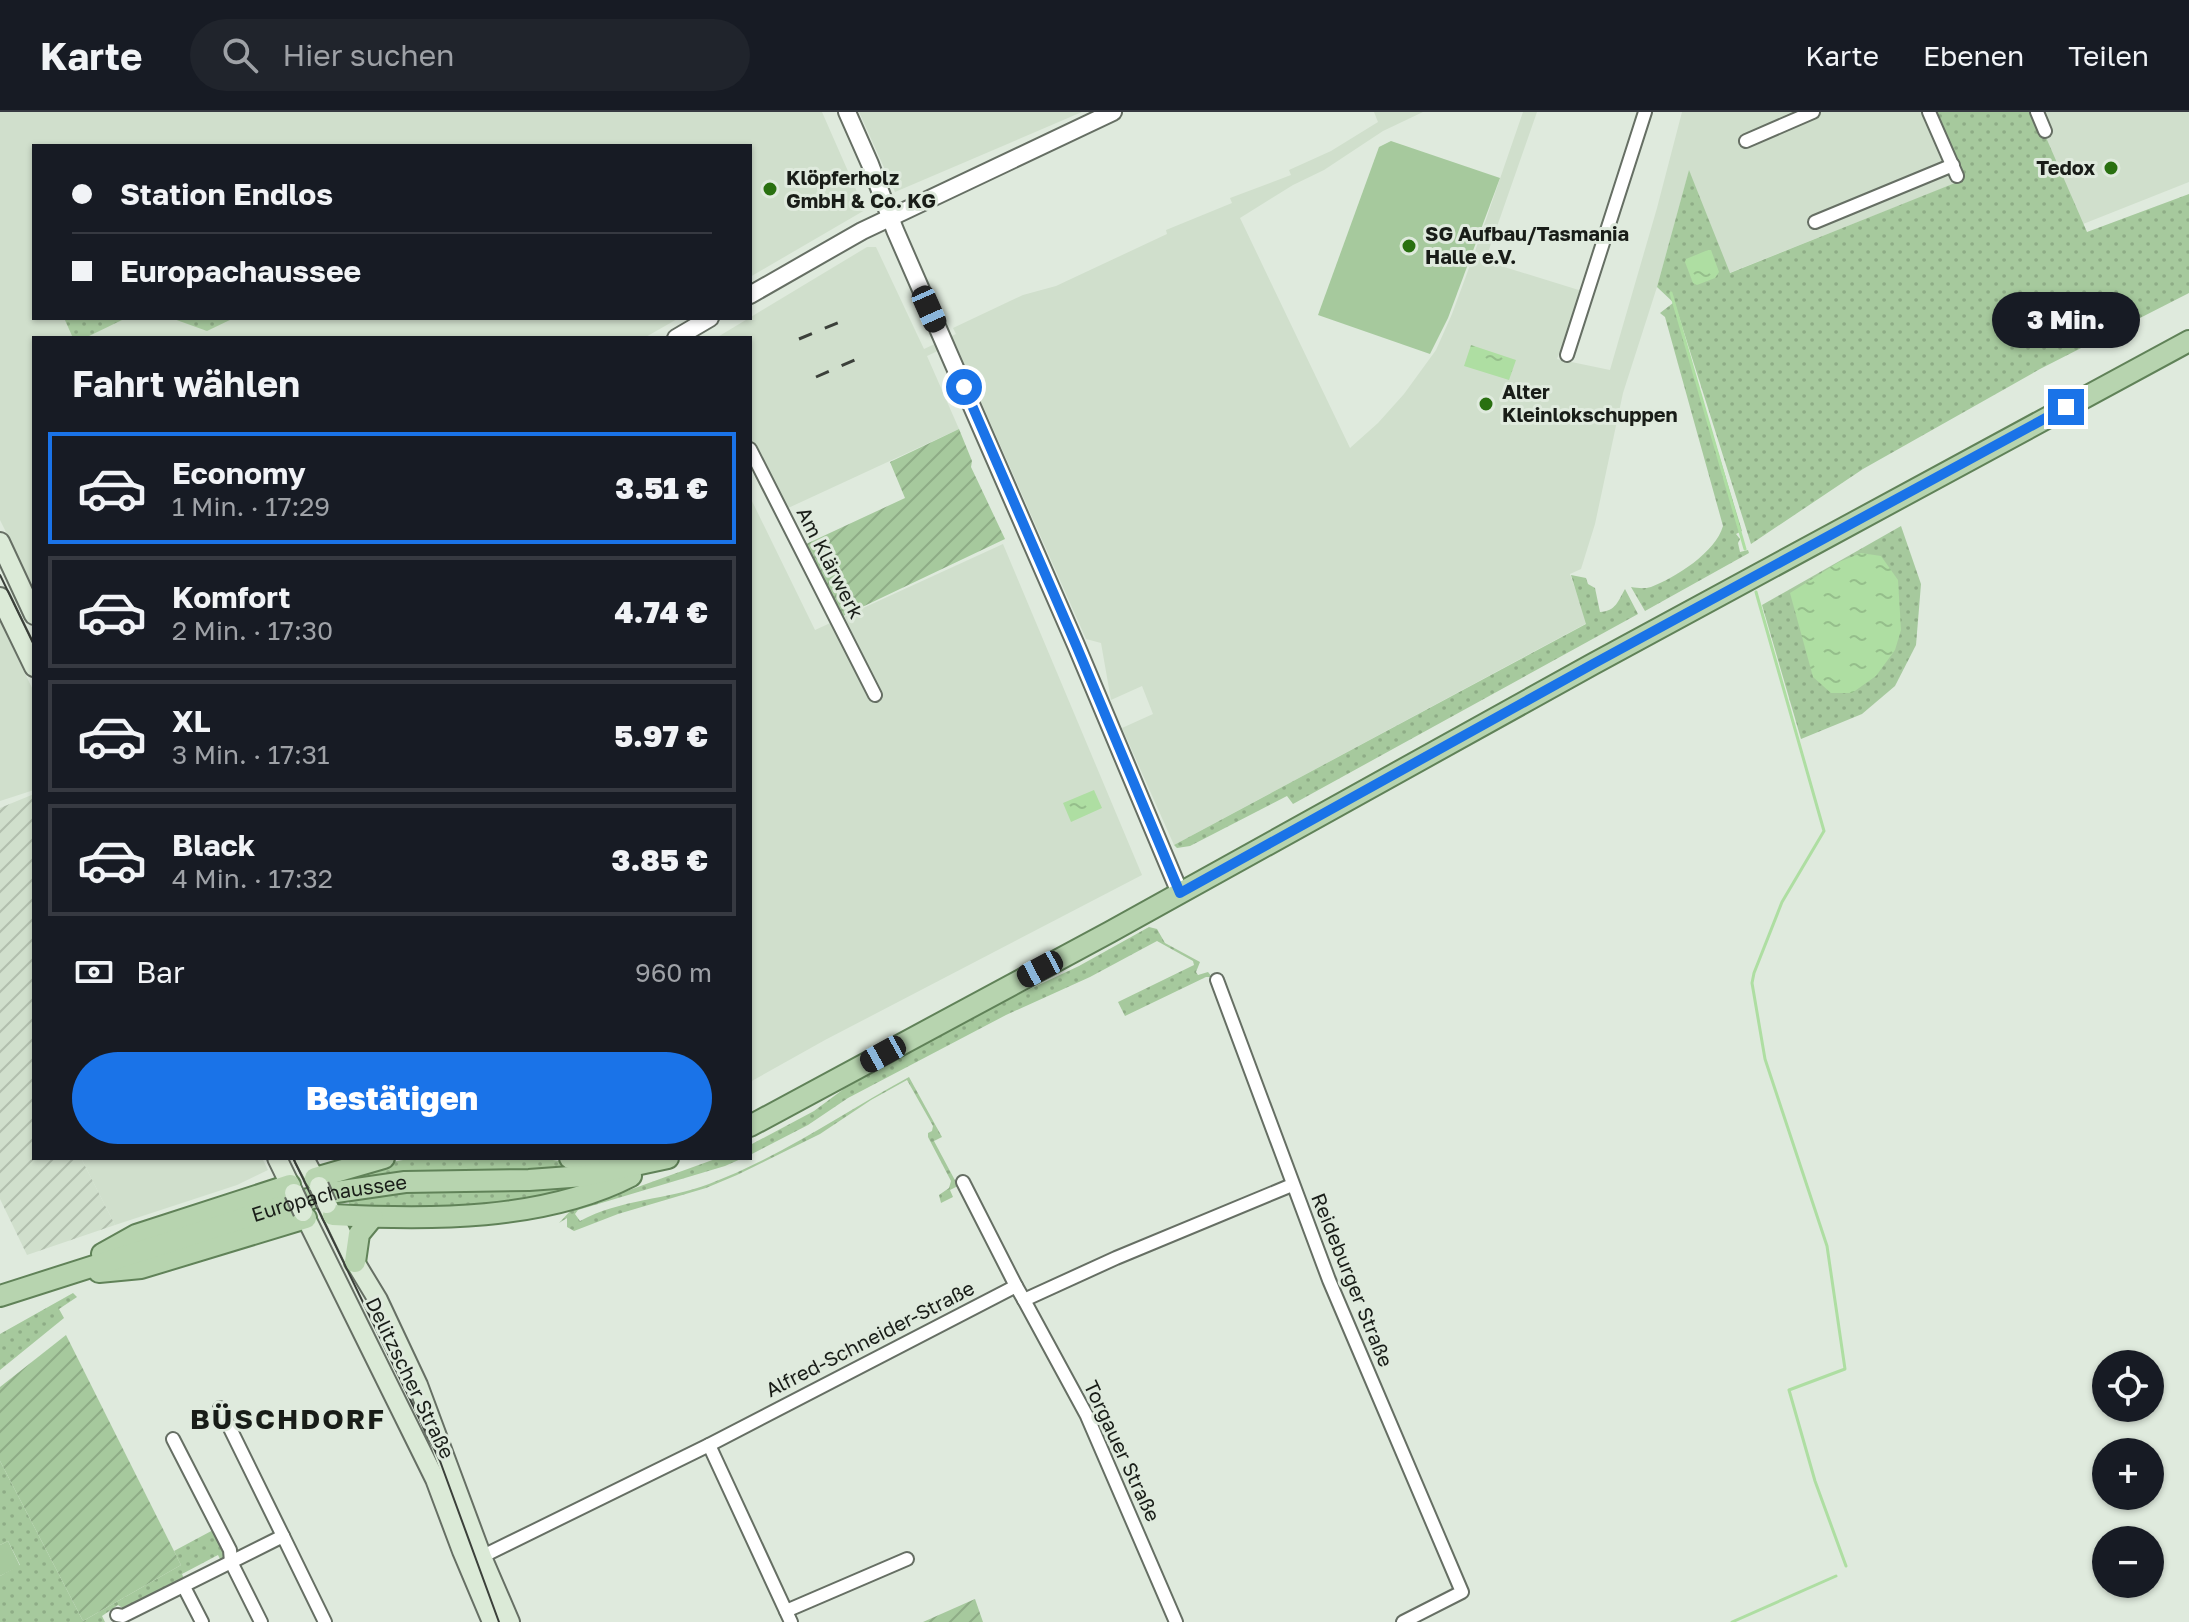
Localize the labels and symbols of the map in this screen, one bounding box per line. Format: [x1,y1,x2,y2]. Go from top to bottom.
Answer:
place label: Tedox [2036,155,2095,179]
marker: Tedox [2102,159,2120,177]
place label: Klöpferholz GmbH & Co. KG [786,165,936,212]
marker: Klöpferholz GmbH & Co. KG [761,180,779,198]
place label: SG Aufbau/Tasmania Halle e.V. [1425,221,1629,268]
marker: SG Aufbau/Tasmania Halle e.V. [1400,237,1418,255]
car [908,282,950,336]
callout: 3 Min. [1992,291,2140,347]
route start [946,369,982,405]
place label: Alter Kleinlokschuppen [1502,379,1678,426]
route end [2048,389,2084,425]
marker: Alter Kleinlokschuppen [1477,395,1495,413]
street label: Am Klärwerk [792,503,869,622]
car [1013,947,1067,991]
car [856,1032,910,1076]
street label: Europachaussee [248,1169,408,1226]
street label: Reideburger Straße [1307,1189,1399,1370]
street label: Alfred-Schneider-Straße [761,1275,978,1401]
street label: Delitzscher Straße [361,1293,460,1462]
street label: Torgauer Straße [1080,1376,1166,1525]
district label: BÜSCHDORF [190,1402,386,1435]

